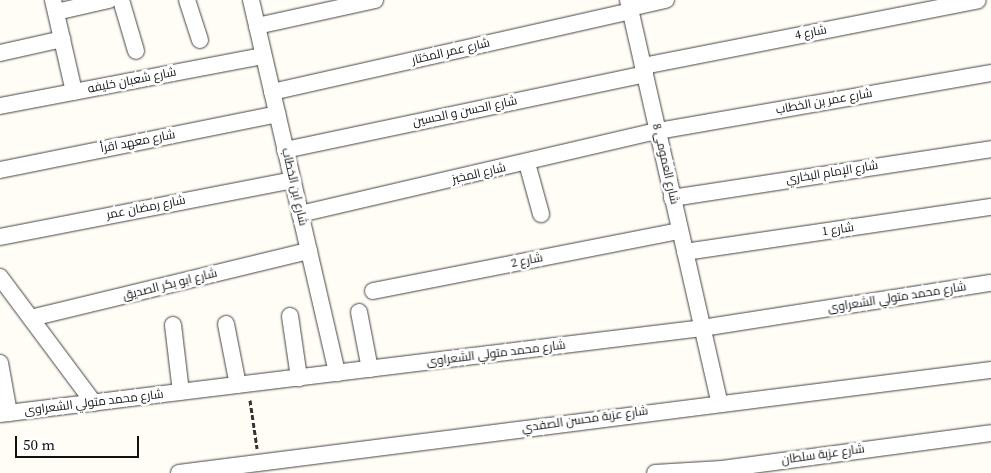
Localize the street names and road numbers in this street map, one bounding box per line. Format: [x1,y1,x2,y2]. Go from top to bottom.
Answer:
street label: شارع 4 [794,23,828,43]
street label: شارع عمر المختار [411,36,491,68]
street label: شارع شعبان خليفه [86,65,178,97]
street label: شارع عمر بن الخطاب [775,86,873,118]
street label: شارع الحسن و الحسين [411,94,519,130]
street label: شارع العمومى 8 [649,122,681,206]
street label: شارع معهد اقرأ [99,128,177,156]
street label: شارع ابن الخطاب [278,147,310,227]
street label: شارع الإمام البخاري [785,159,879,187]
street label: شارع المخبز [451,161,507,187]
street label: شارع رمضان عمر [105,193,187,223]
street label: شارع 1 [821,221,855,239]
street label: شارع 2 [510,251,544,271]
street label: شارع ابو بكر الصديق [121,266,219,304]
street label: شارع محمد متولي الشعراوى [827,280,967,316]
street label: شارع محمد متولي الشعراوى [426,338,566,370]
street label: شارع محمد متولي الشعراوى [24,387,164,419]
street label: شارع عزبة محسن الصفدي [521,404,649,436]
street label: شارع عزبة سلطان [781,442,865,468]

